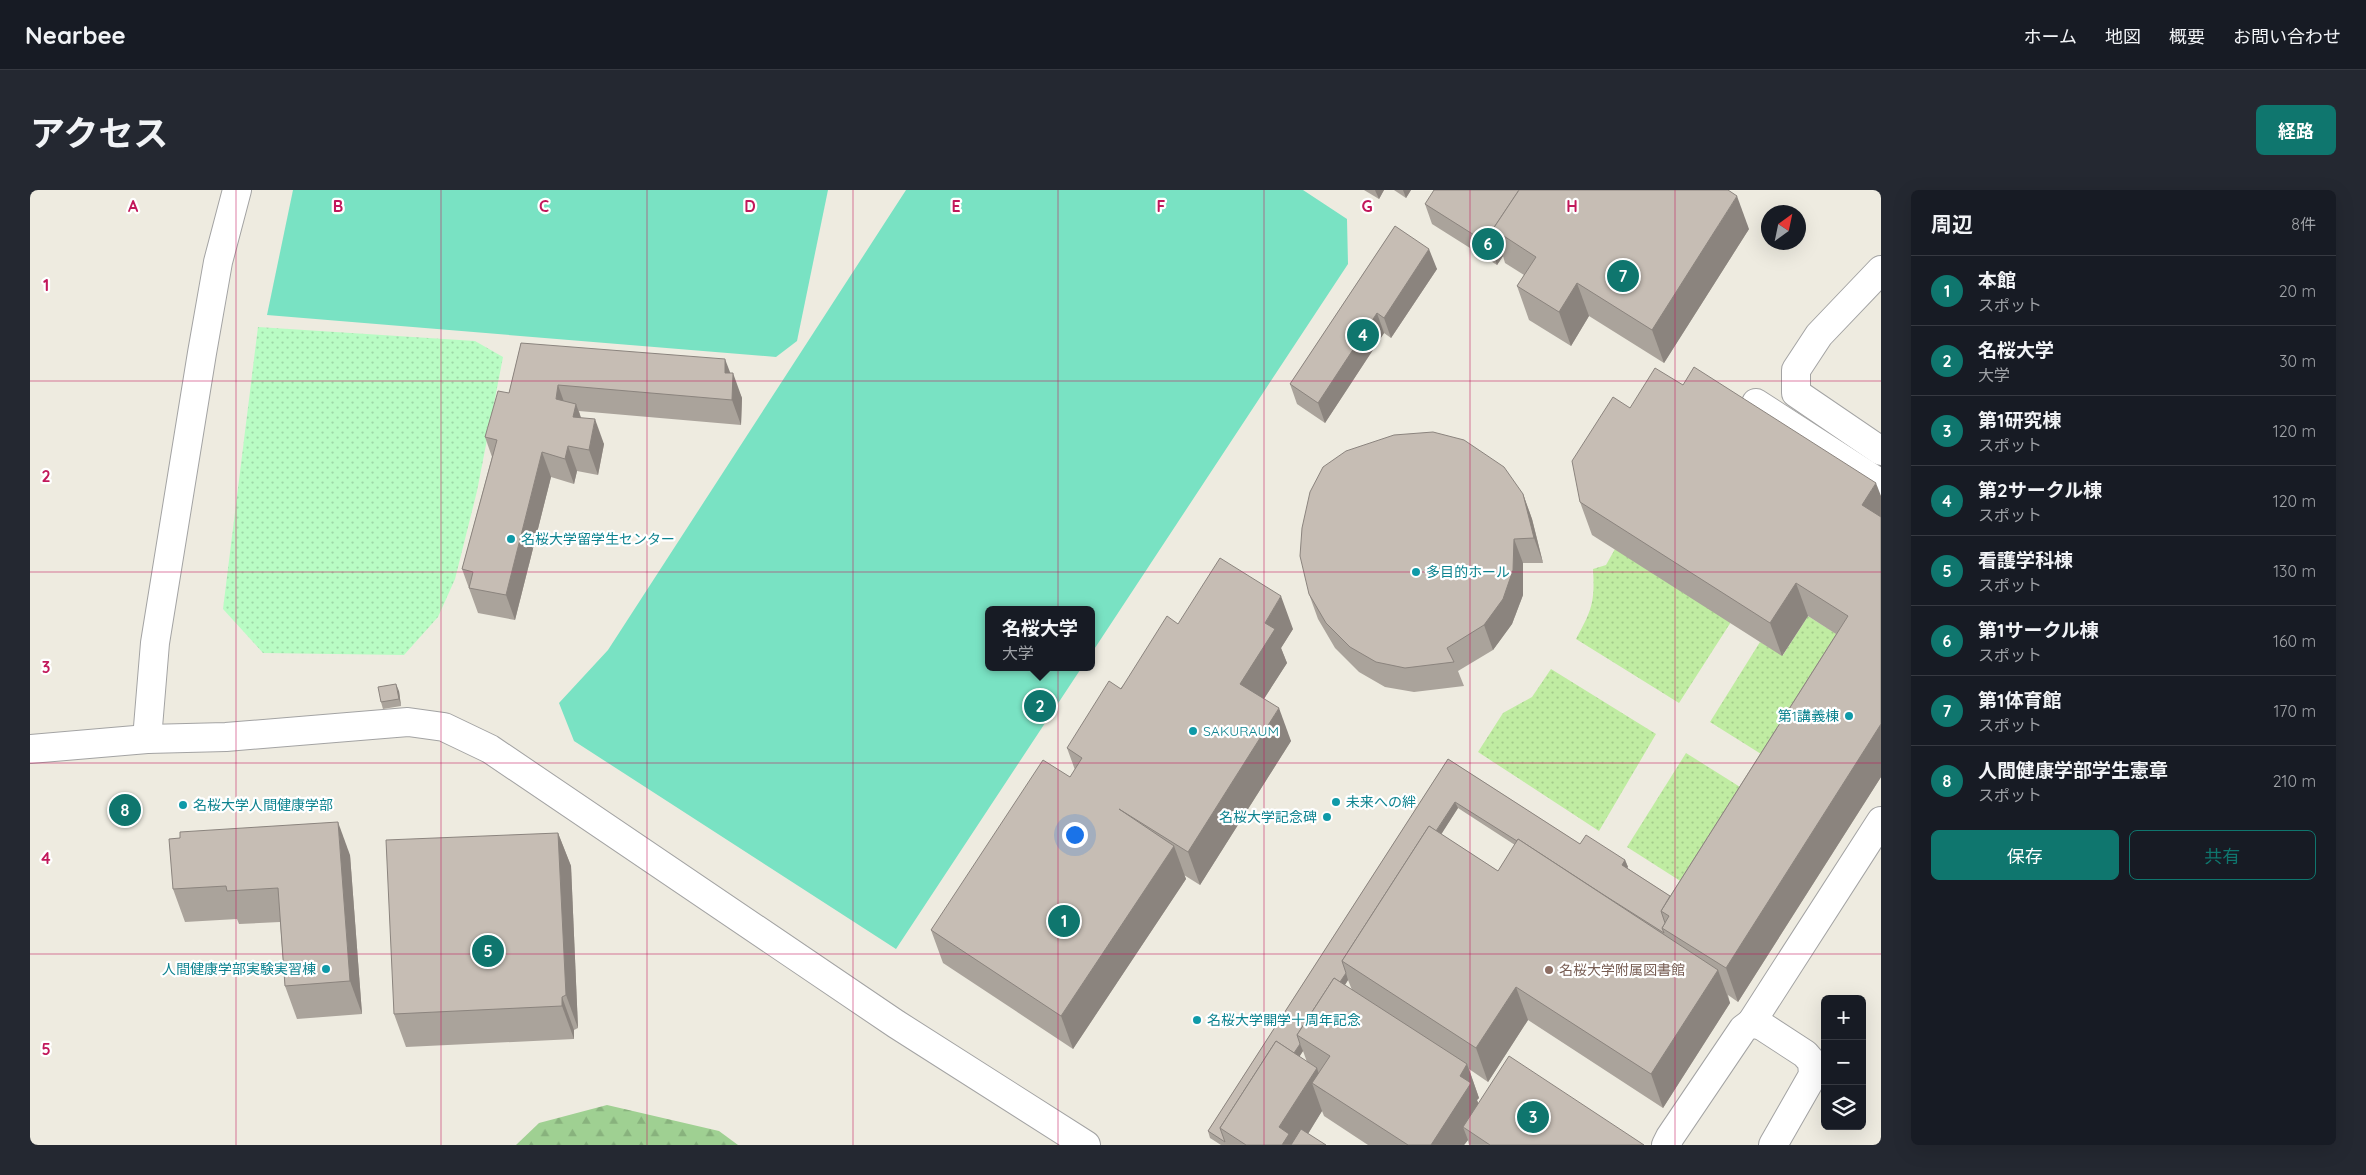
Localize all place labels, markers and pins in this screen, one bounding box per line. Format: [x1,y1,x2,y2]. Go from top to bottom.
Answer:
pin: 6 [1472,225,1504,263]
pin: 7 [1607,257,1639,295]
pin: 4 [1347,316,1379,354]
place label: 名桜大学留学生センター [521,530,675,548]
marker: 名桜大学留学生センター [505,533,517,545]
place label: 多目的ホール [1426,563,1510,581]
marker: 多目的ホール [1410,566,1422,578]
pin: 2 [1024,687,1056,725]
place label: 第1講義棟 [1778,707,1839,725]
marker: 第1講義棟 [1843,710,1855,722]
place label: SAKURAUM [1203,722,1279,740]
marker: SAKURAUM [1187,725,1199,737]
pin: 8 [109,791,141,829]
place label: 未来への絆 [1346,793,1416,811]
place label: 名桜大学人間健康学部 [193,796,333,814]
marker: 未来への絆 [1330,796,1342,808]
marker: 名桜大学人間健康学部 [177,799,189,811]
place label: 名桜大学記念碑 [1219,808,1317,826]
marker: 名桜大学記念碑 [1321,811,1333,823]
pin: 1 [1048,902,1080,940]
pin: 5 [472,932,504,970]
place label: 人間健康学部実験実習棟 [162,960,316,978]
place label: 名桜大学附属図書館 [1559,961,1685,979]
marker: 人間健康学部実験実習棟 [320,963,332,975]
marker: 名桜大学附属図書館 [1543,964,1555,976]
place label: 名桜大学開学十周年記念 [1207,1011,1361,1029]
marker: 名桜大学開学十周年記念 [1191,1014,1203,1026]
pin: 3 [1517,1098,1549,1136]

